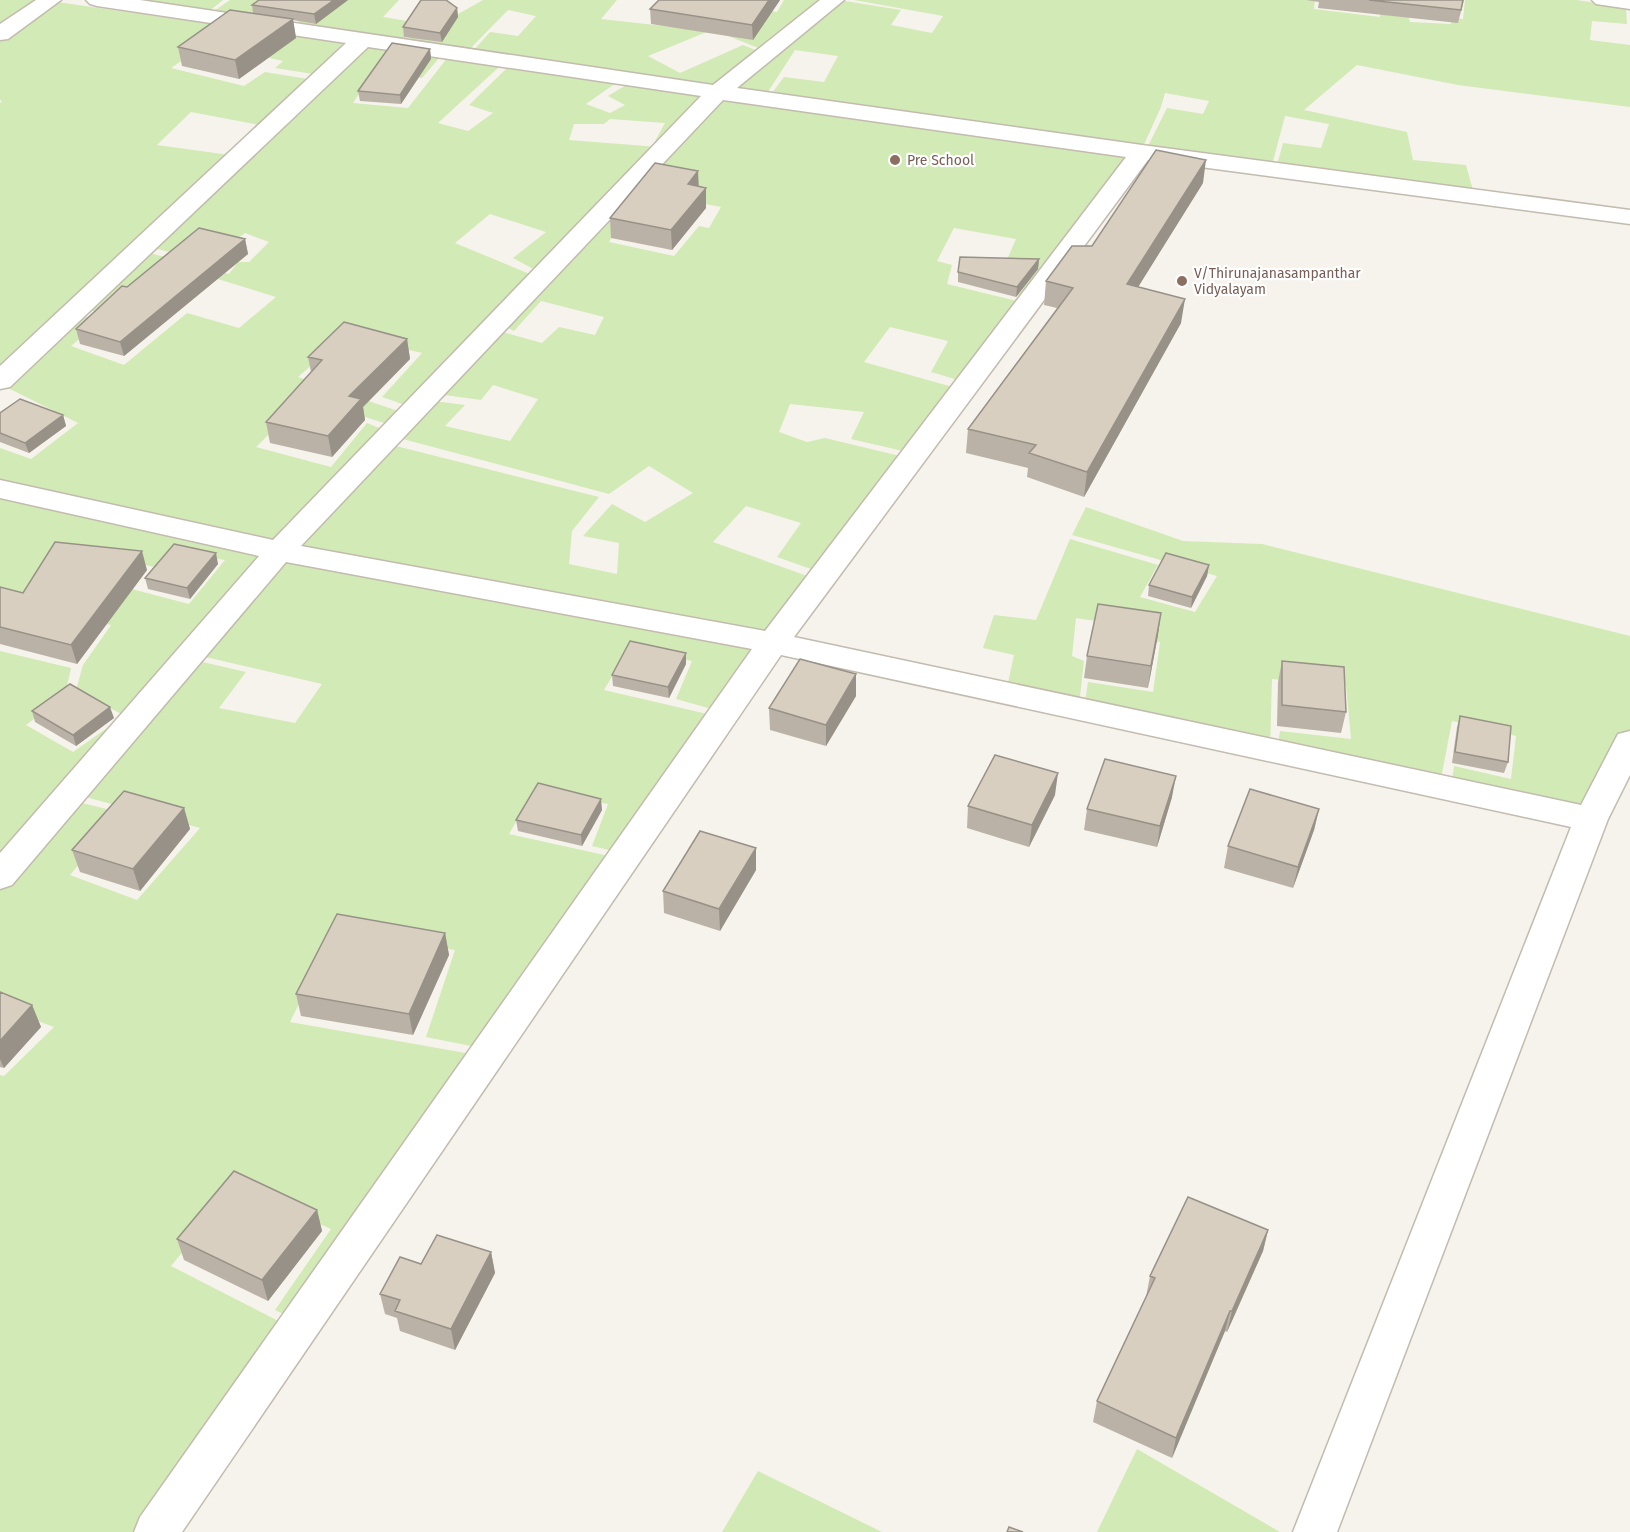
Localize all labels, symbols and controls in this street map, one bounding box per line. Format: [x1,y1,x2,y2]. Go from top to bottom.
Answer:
place label: Pre School [907,152,974,169]
marker: Pre School [888,153,902,167]
place label: V/Thirunajanasampanthar Vidyalayam [1194,265,1361,298]
marker: V/Thirunajanasampanthar Vidyalayam [1175,274,1189,288]

